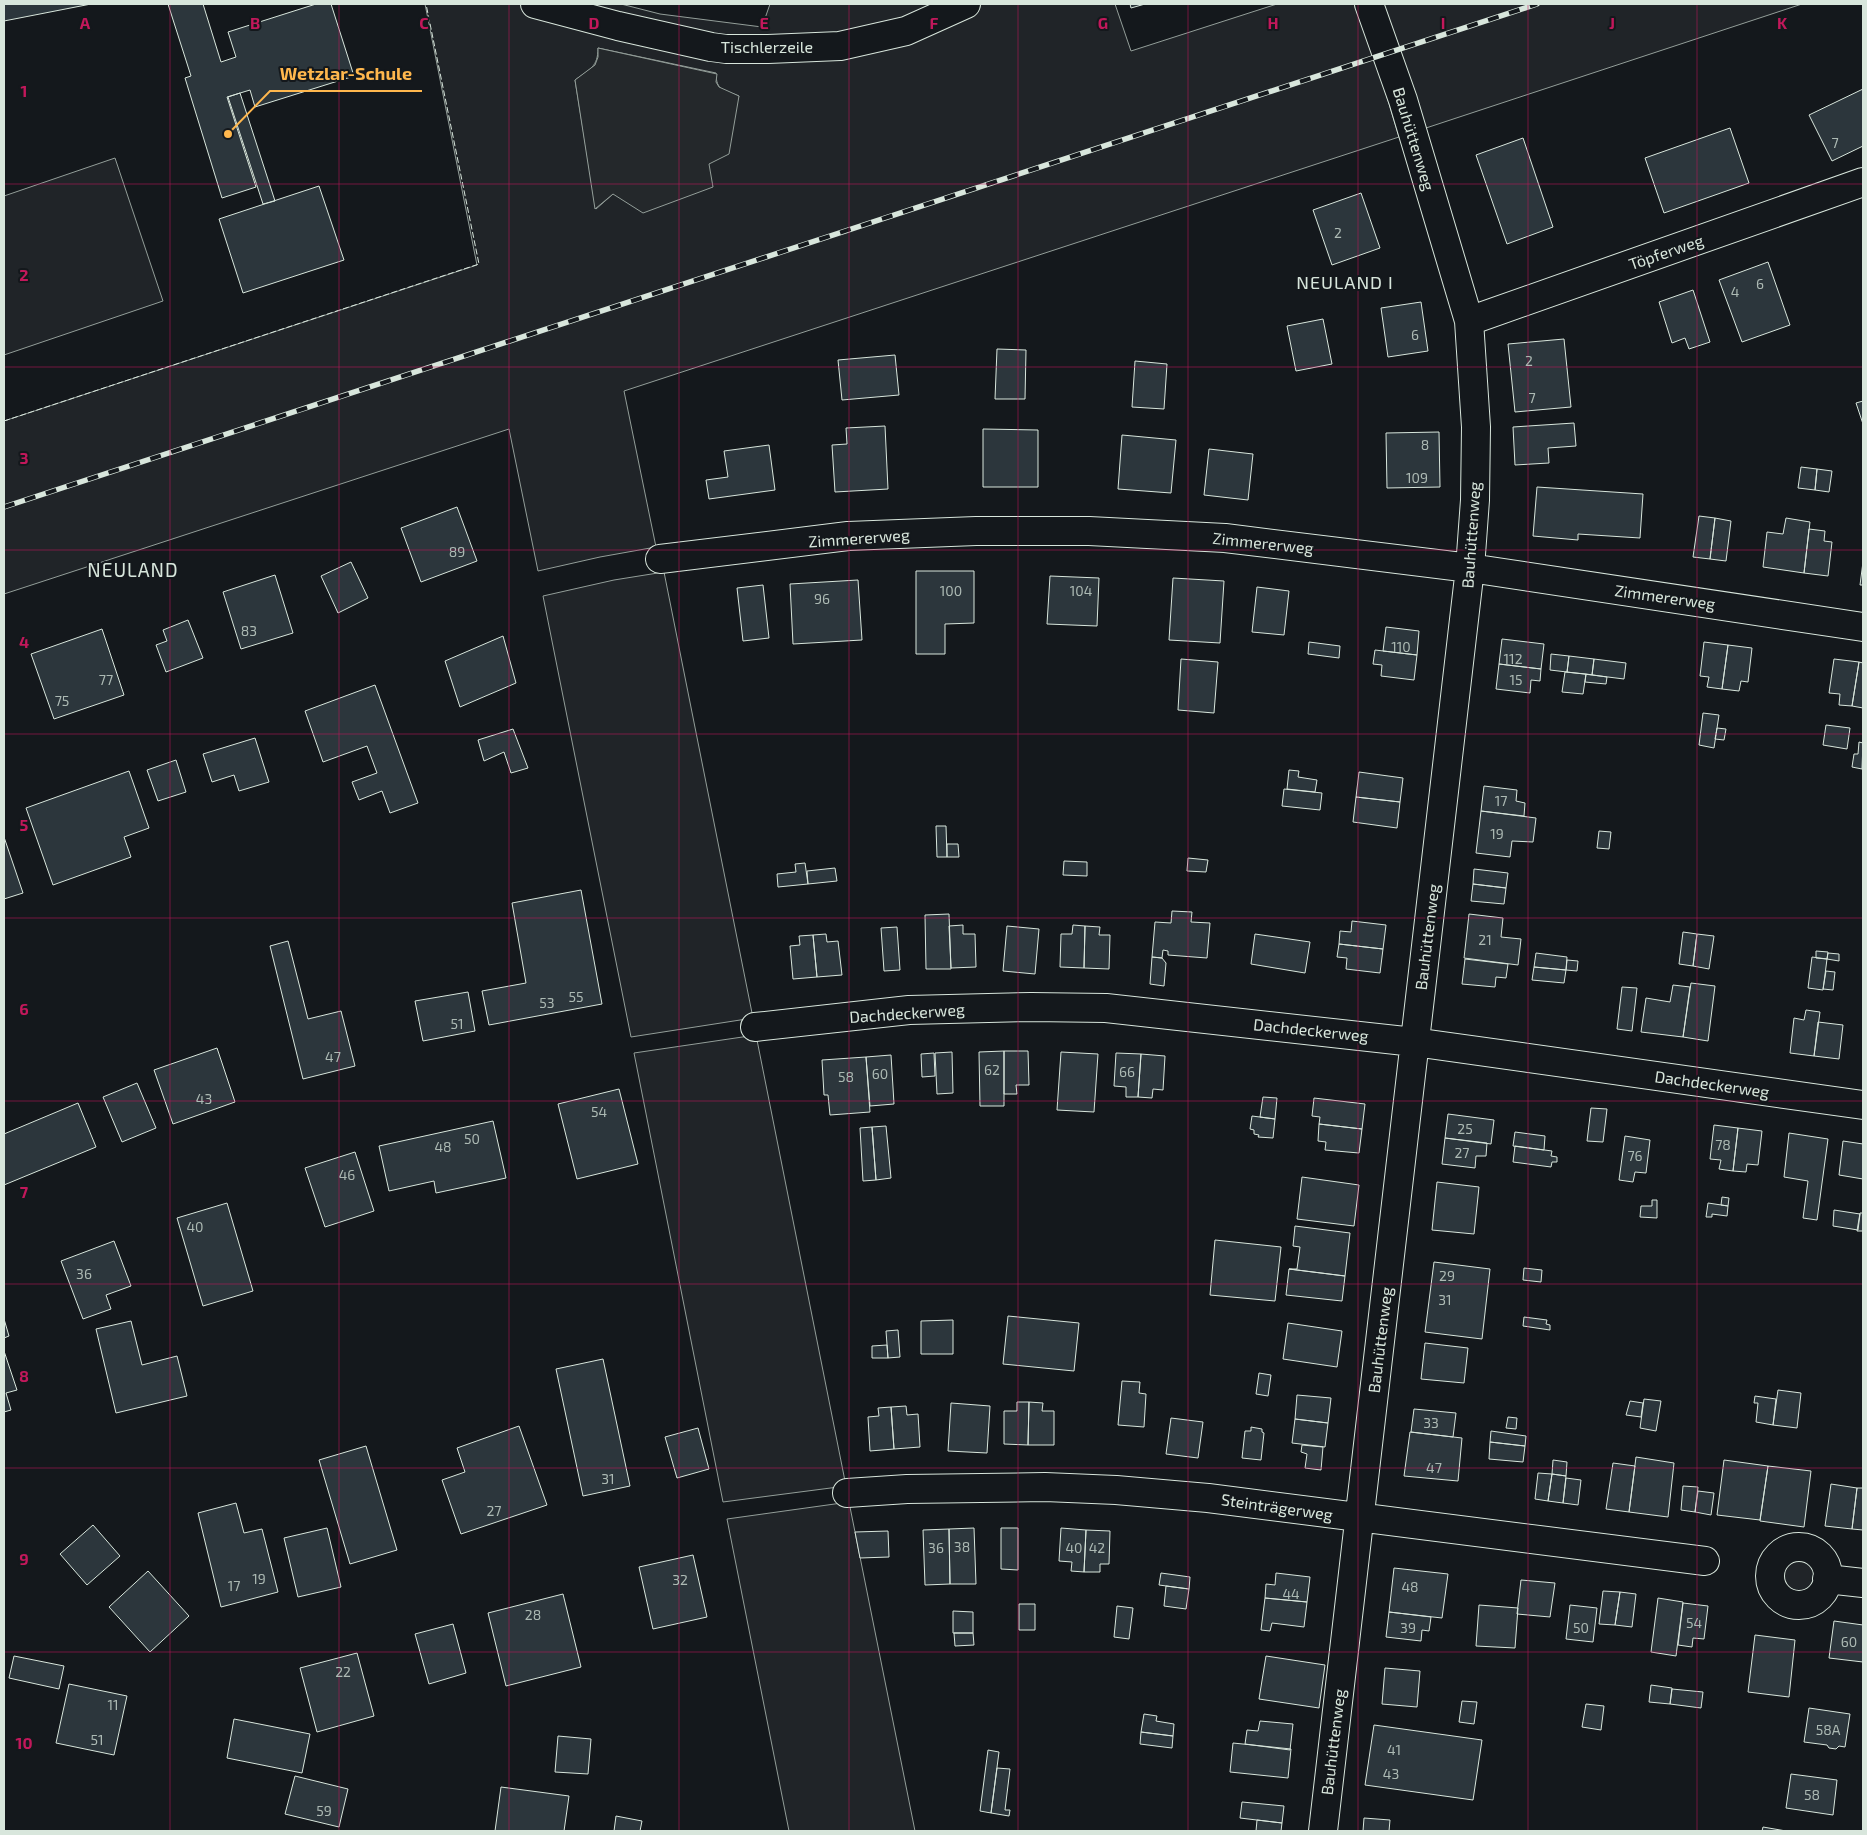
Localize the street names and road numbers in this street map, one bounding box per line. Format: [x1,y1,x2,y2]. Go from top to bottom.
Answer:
street label: Tischlerzeile [721,37,813,56]
street label: Bauhüttenweg [1390,85,1439,193]
street label: Töpferweg [1626,230,1706,273]
street label: Bauhüttenweg [1457,481,1484,589]
street label: Zimmererweg [808,524,910,551]
street label: Zimmererweg [1212,528,1315,557]
street label: Zimmererweg [1613,580,1717,613]
street label: Bauhüttenweg [1411,883,1442,991]
street label: Dachdeckerweg [849,999,965,1026]
street label: Dachdeckerweg [1253,1014,1370,1045]
street label: Dachdeckerweg [1653,1066,1771,1101]
street label: Bauhüttenweg [1364,1286,1395,1394]
street label: Steinträgerweg [1220,1489,1334,1524]
street label: Bauhüttenweg [1317,1688,1348,1796]

